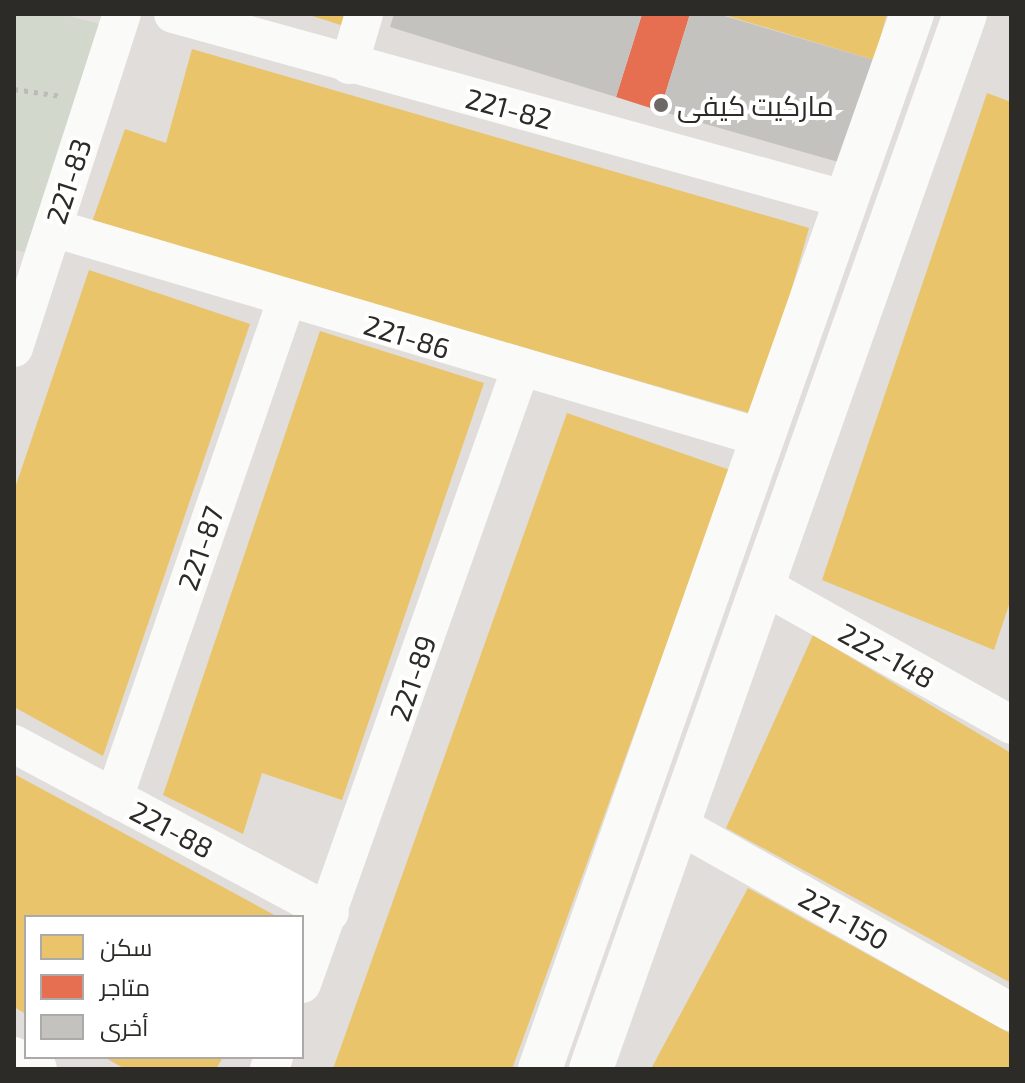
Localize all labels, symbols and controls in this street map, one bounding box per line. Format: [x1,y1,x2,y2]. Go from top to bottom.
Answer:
street label: 221-82 [462,80,556,136]
place label: ماركیت كیفی [677,88,834,122]
marker: ماركیت كیفی [652,96,670,114]
street label: 221-83 [38,134,98,228]
street label: 221-86 [360,307,454,365]
street label: 221-87 [170,502,230,594]
street label: 222-148 [833,615,941,695]
street label: 221-89 [382,631,442,725]
street label: 221-88 [125,793,219,865]
street label: 221-150 [793,880,895,956]
legend [24,915,304,1059]
text: سكن [100,932,152,961]
text: متاجر [100,972,150,1001]
text: أخرى [100,1012,148,1041]

